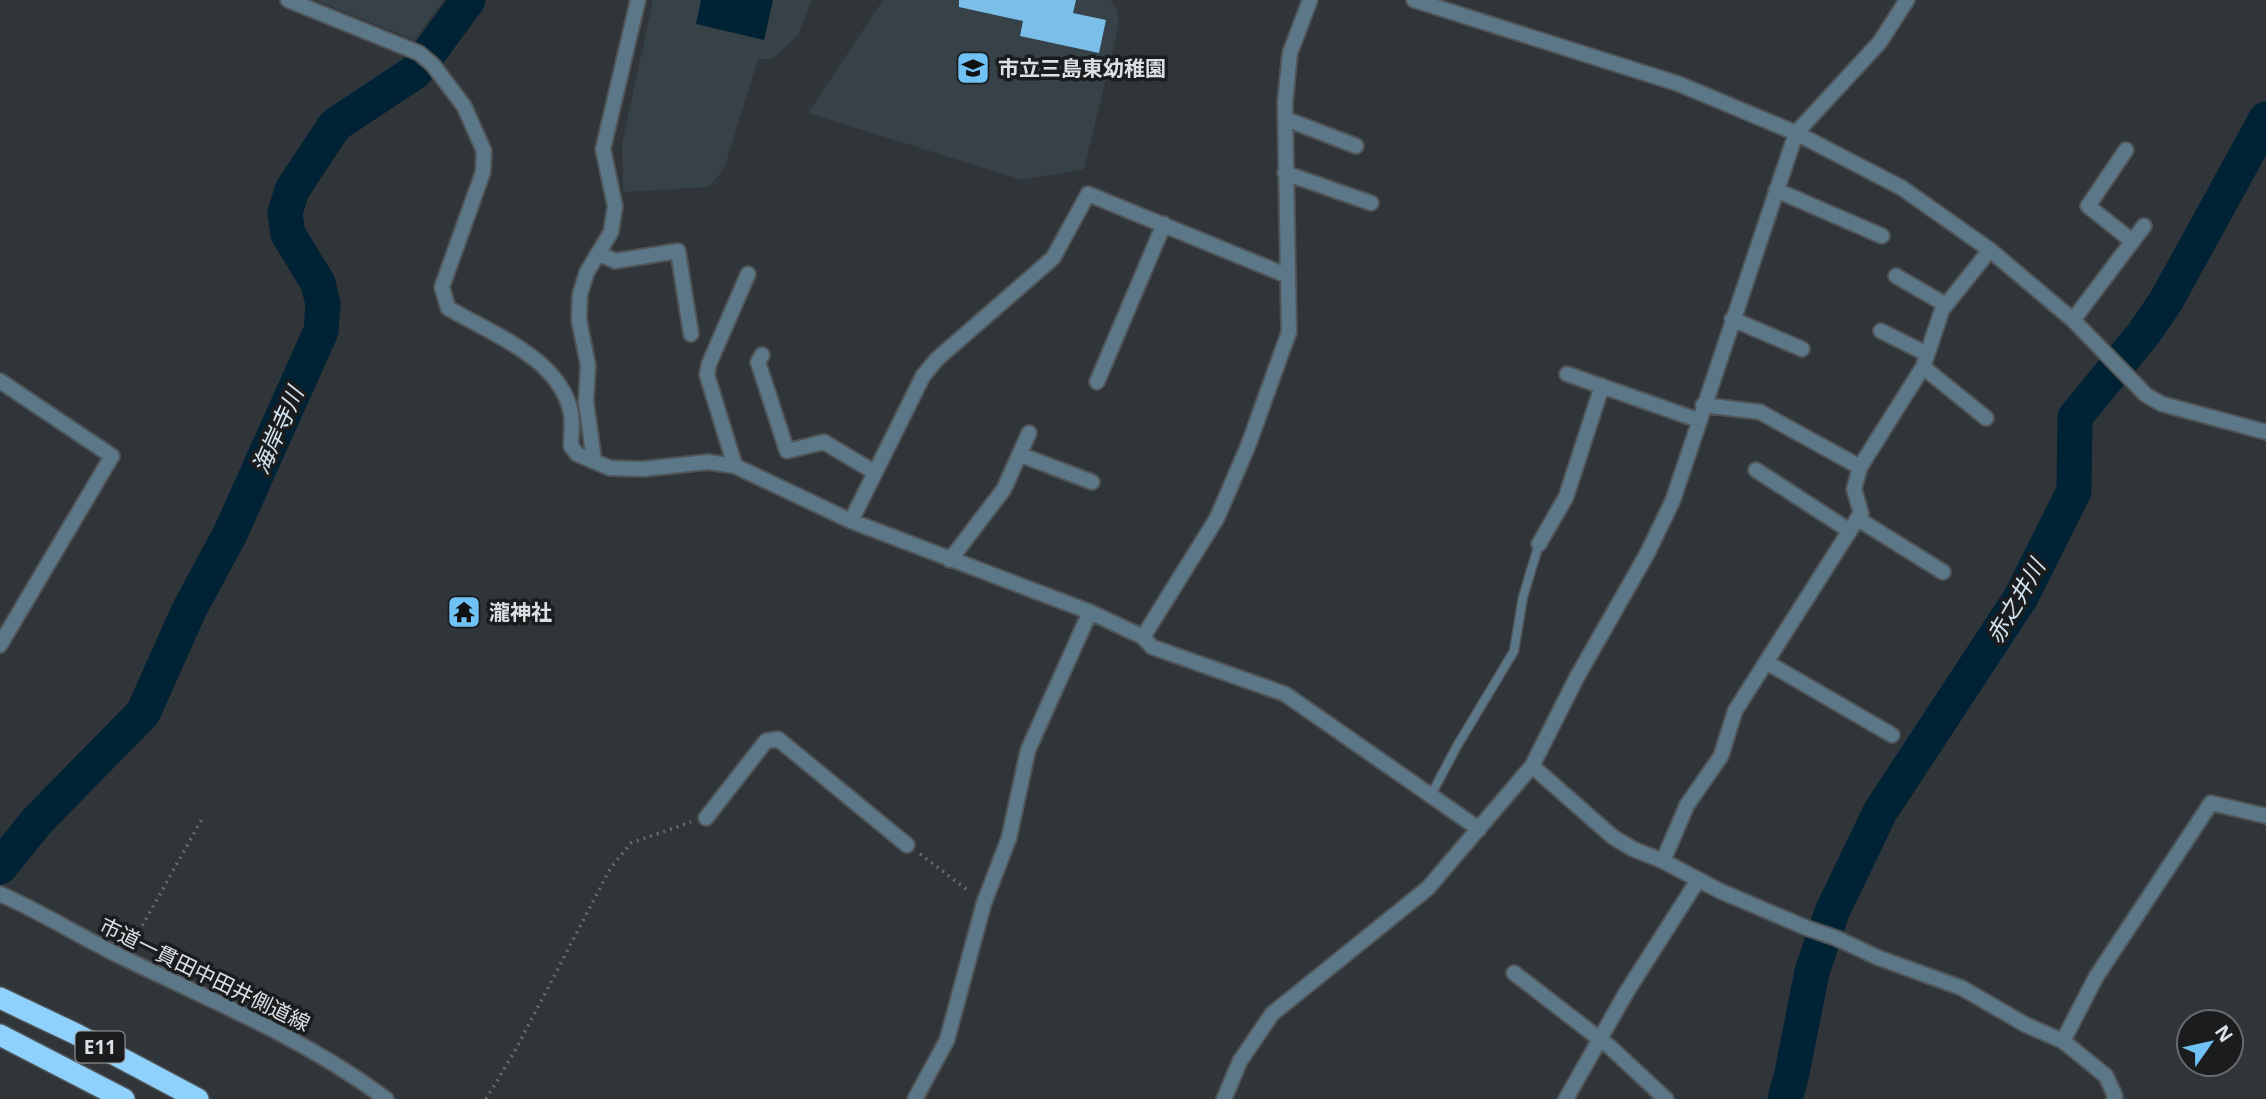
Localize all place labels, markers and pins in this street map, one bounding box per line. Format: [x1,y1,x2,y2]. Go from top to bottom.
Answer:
school or university icon: 市立三島東幼稚園 [954,49,992,87]
place label: 市立三島東幼稚園 [998,54,1166,82]
temple icon: 瀧神社 [445,593,483,631]
place label: 瀧神社 [489,598,552,626]

